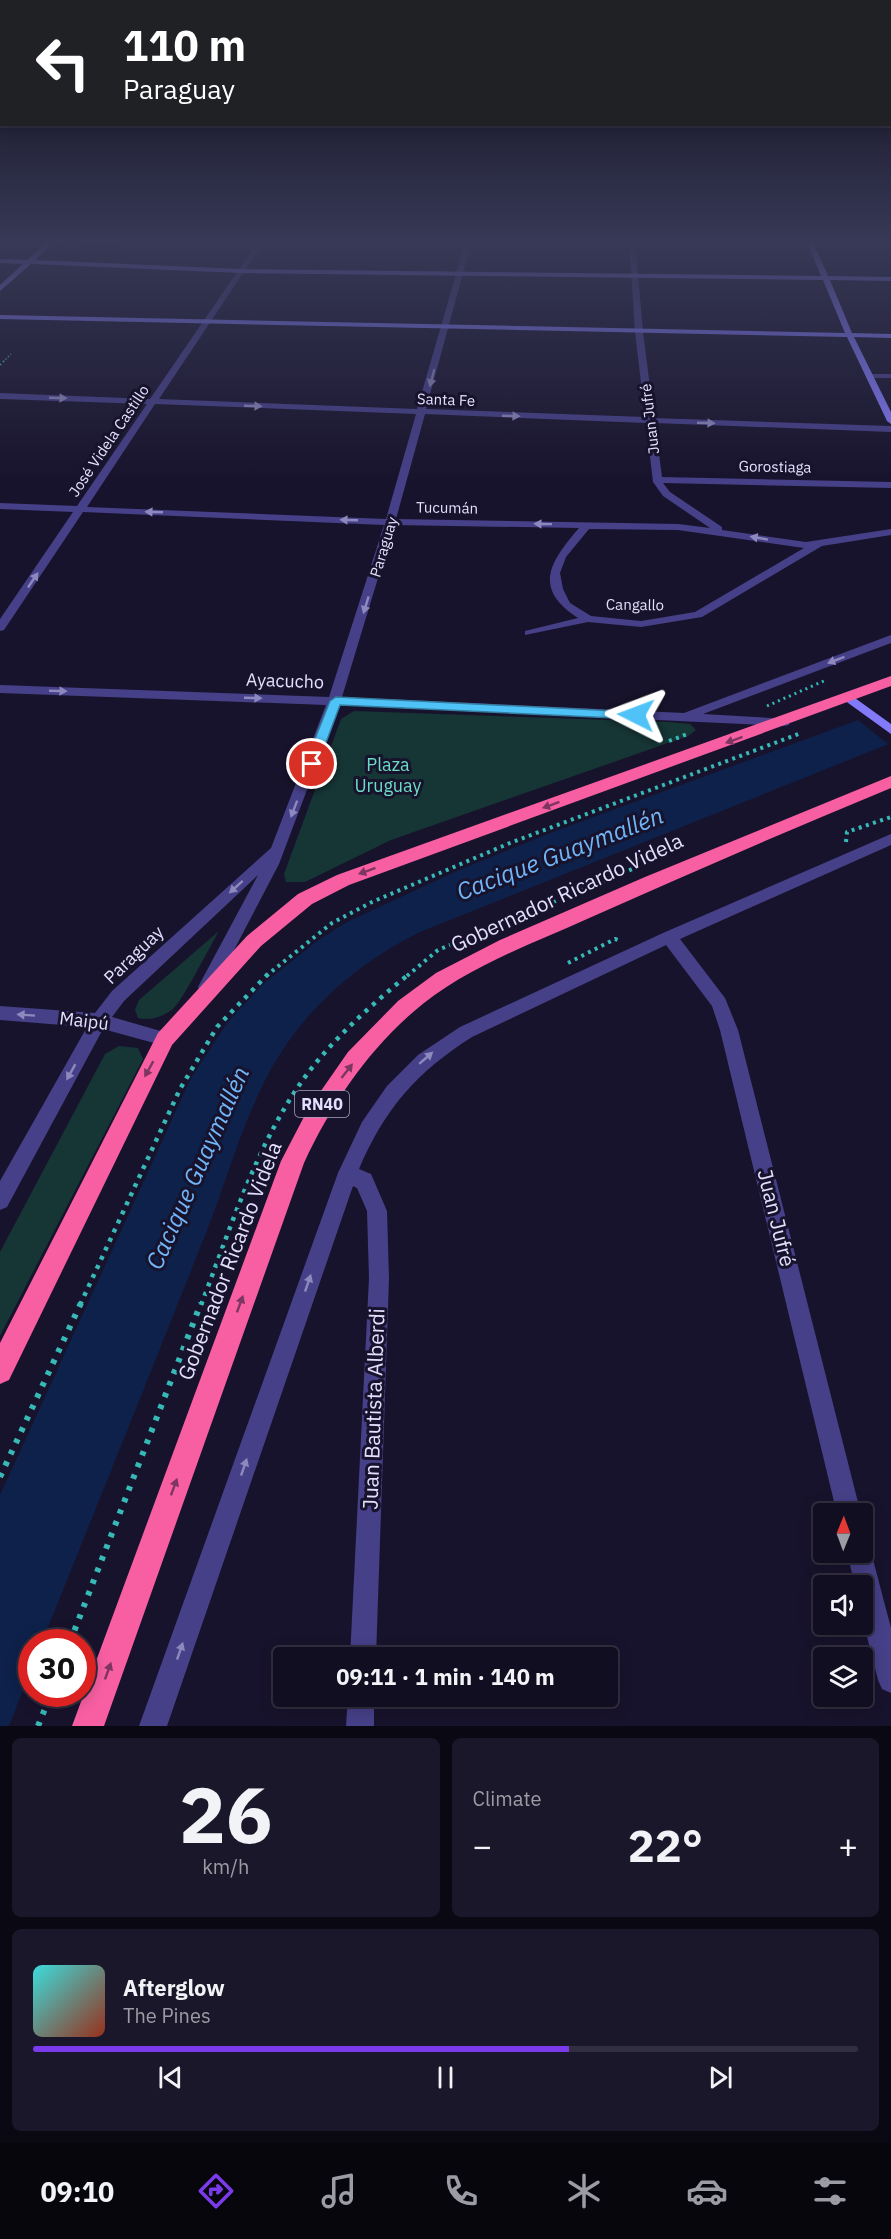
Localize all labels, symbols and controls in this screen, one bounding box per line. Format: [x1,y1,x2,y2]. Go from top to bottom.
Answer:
text: 110 m [123,18,246,73]
icon: left [24,24,102,102]
text: Paraguay [123,71,235,106]
one-way arrow [427,368,437,387]
street label: José Videla Castillo [64,381,153,500]
street label: Juan Jufré [636,383,663,455]
street label: Santa Fe [417,389,475,410]
one-way arrow [49,394,68,403]
one-way arrow [244,401,263,411]
one-way arrow [502,411,521,420]
one-way arrow [696,418,715,428]
street label: Gorostiaga [738,456,812,477]
street label: Tucumán [416,497,478,518]
one-way arrow [144,508,163,517]
street label: Paraguay [365,514,402,579]
one-way arrow [339,515,358,524]
one-way arrow [534,520,553,529]
one-way arrow [749,533,768,542]
one-way arrow [27,572,38,588]
street label: Cangallo [606,594,664,615]
one-way arrow [361,596,370,614]
one-way arrow [827,656,845,665]
street label: Ayacucho [246,668,325,693]
position arrow [604,683,668,747]
one-way arrow [49,687,68,696]
one-way arrow [244,693,263,703]
one-way arrow [725,735,743,745]
pin [286,738,337,789]
icon: arrive [295,747,328,780]
park label: Plaza Uruguay [354,753,422,797]
water label: Cacique Guaymallén [452,799,668,907]
one-way arrow [289,800,299,818]
one-way arrow [542,801,560,811]
street label: Gobernador Ricardo Videla [446,826,687,958]
one-way arrow [358,867,376,877]
one-way arrow [228,880,243,894]
street label: Paraguay [99,920,168,989]
street label: Maipú [58,1006,110,1035]
one-way arrow [16,1010,35,1020]
one-way arrow [418,1052,433,1065]
one-way arrow [144,1060,154,1077]
water label: Cacique Guaymallén [138,1061,256,1274]
one-way arrow [341,1063,353,1079]
one-way arrow [66,1064,76,1081]
road number: RN40 [295,1091,349,1117]
street label: Gobernador Ricardo Videla [171,1137,287,1384]
street label: Juan Jufré [751,1166,803,1269]
one-way arrow [304,1274,314,1292]
one-way arrow [235,1295,245,1313]
street label: Juan Bautista Alberdi [355,1308,391,1510]
one-way arrow [240,1458,249,1476]
one-way arrow [169,1478,179,1496]
north arrow [813,1503,873,1563]
map controls [813,1503,873,1707]
button: sound [813,1575,873,1635]
speed limit sign: 30 [18,1629,96,1707]
one-way arrow [175,1642,185,1660]
button: layers [813,1647,873,1707]
one-way arrow [103,1662,113,1680]
text: 09:11 · 1 min · 140 m [336,1662,555,1691]
text: 26 [179,1763,273,1864]
text: Climate [473,1785,541,1812]
text: 22° [628,1816,703,1874]
text: − [473,1824,492,1867]
text: + [838,1824,858,1867]
text: km/h [202,1853,249,1880]
text: Afterglow [123,1973,225,2002]
text: The Pines [123,2002,211,2029]
icon: previous [154,2061,187,2094]
icon: pause [429,2061,462,2094]
icon: next [704,2061,737,2094]
icon: directions [195,2170,237,2212]
icon: music [318,2170,360,2212]
icon: phone [440,2170,482,2212]
icon: climate [563,2170,605,2212]
icon: car [686,2170,728,2212]
icon: filters [809,2170,851,2212]
text: 09:10 [40,2174,114,2209]

